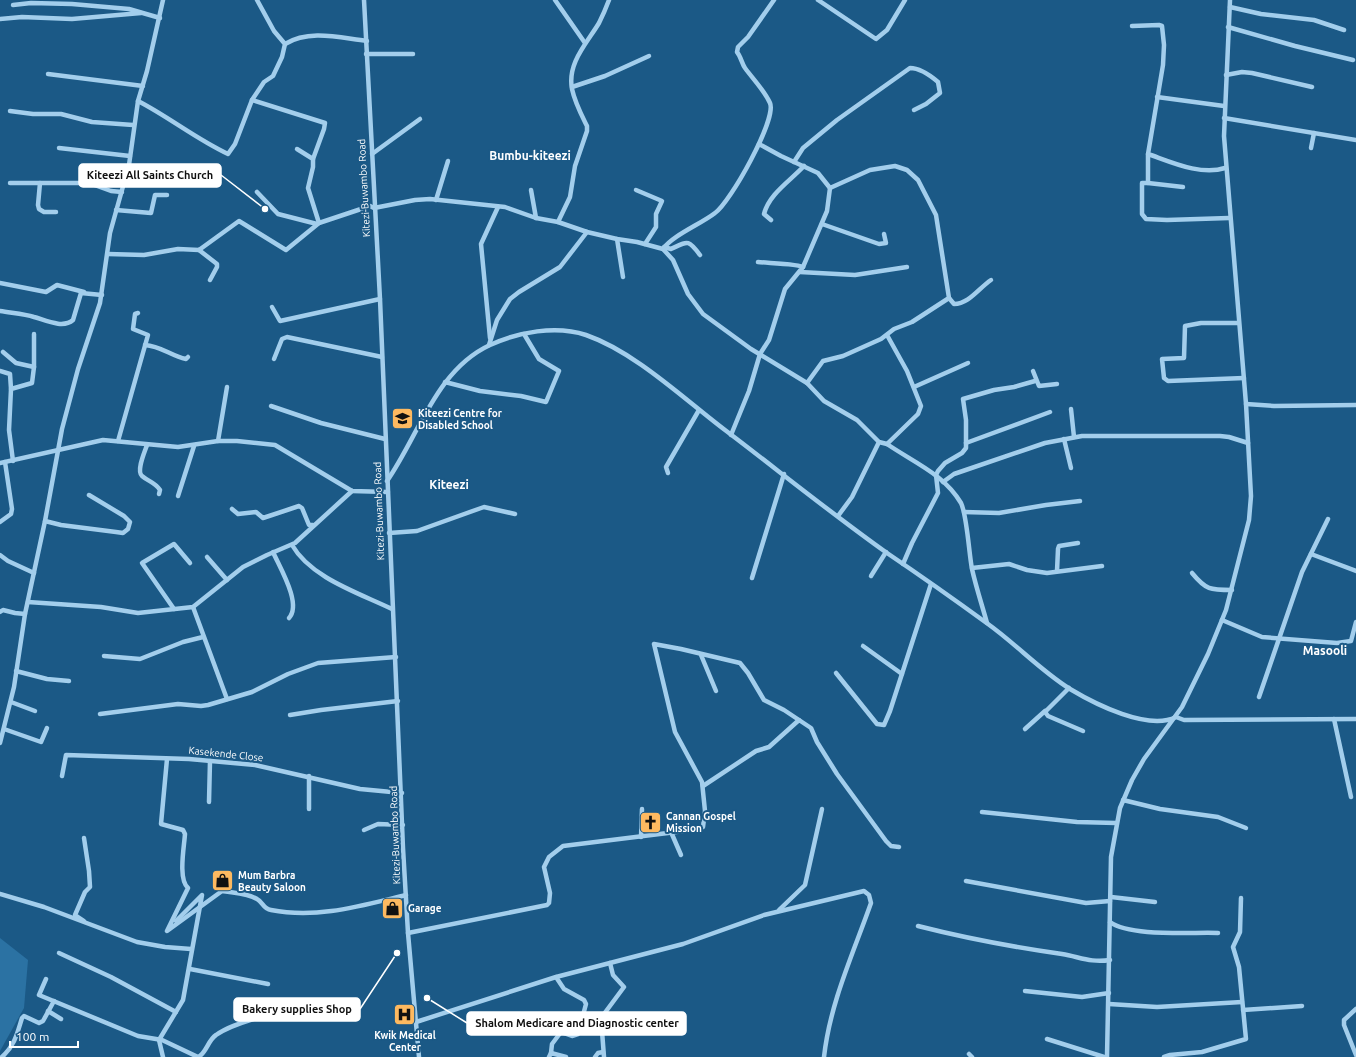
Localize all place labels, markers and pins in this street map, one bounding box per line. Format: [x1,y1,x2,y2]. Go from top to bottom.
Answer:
callout: Kiteezi All Saints Church [79,164,221,187]
school or university icon: Kiteezi Centre for Disabled School [389,406,415,432]
place label: Kiteezi Centre for Disabled School [418,408,503,431]
church icon: Cannan Gospel Mission [638,809,664,835]
place label: Cannan Gospel Mission [666,811,736,834]
shop icon: Mum Barbra Beauty Saloon [210,868,236,894]
place label: Mum Barbra Beauty Saloon [238,870,306,893]
shop icon: Garage [380,895,406,921]
place label: Garage [408,903,442,914]
callout: Bakery supplies Shop [234,998,360,1021]
hospital icon: Kwik Medical Center [392,1002,418,1028]
callout: Shalom Medicare and Diagnostic center [467,1012,686,1035]
place label: Kwik Medical Center [374,1030,436,1053]

